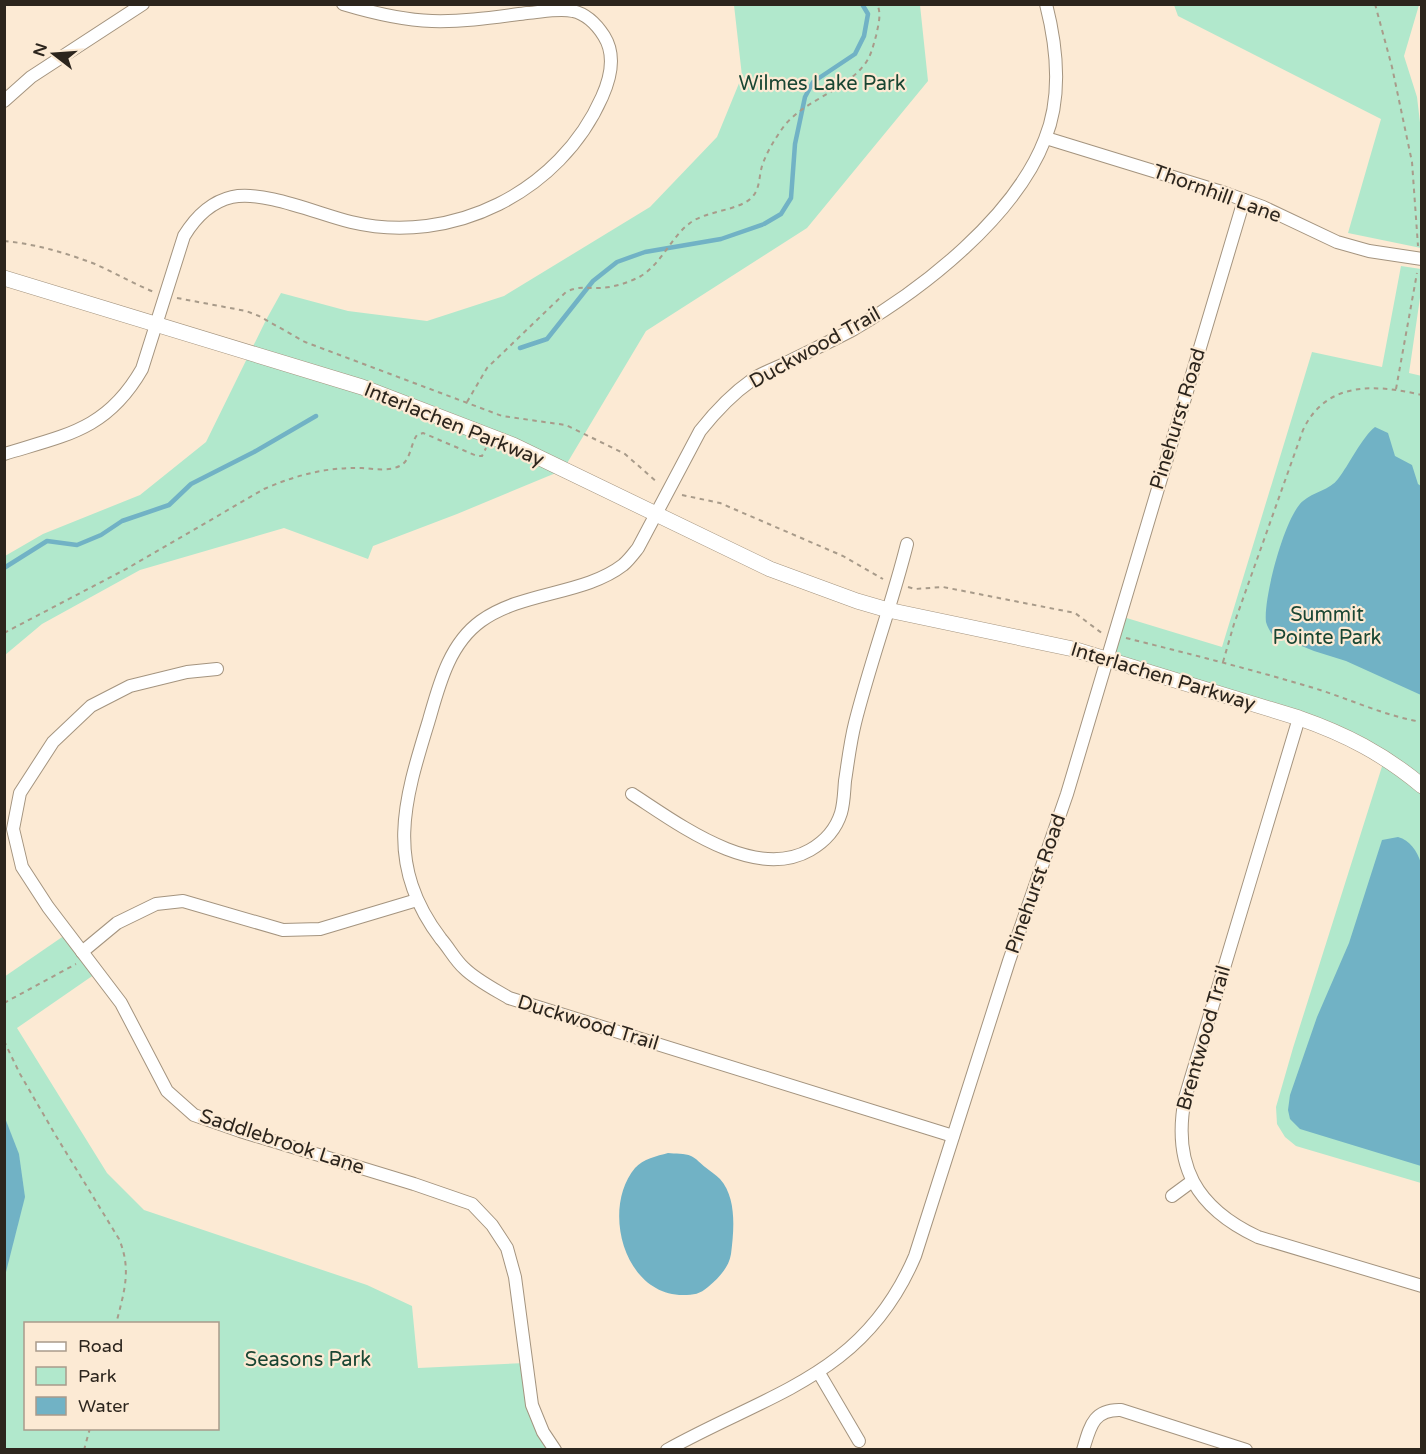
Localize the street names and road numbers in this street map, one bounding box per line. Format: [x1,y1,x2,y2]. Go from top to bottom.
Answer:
street label: Thornhill Lane [1150,160,1284,228]
street label: Duckwood Trail [745,302,885,394]
street label: Pinehurst Road [1145,346,1211,492]
street label: Interlachen Parkway [361,378,548,472]
street label: Interlachen Parkway [1068,637,1259,717]
street label: Pinehurst Road [1001,811,1071,957]
street label: Brentwood Trail [1172,963,1236,1113]
street label: Duckwood Trail [515,990,661,1056]
street label: Saddlebrook Lane [197,1104,367,1180]

